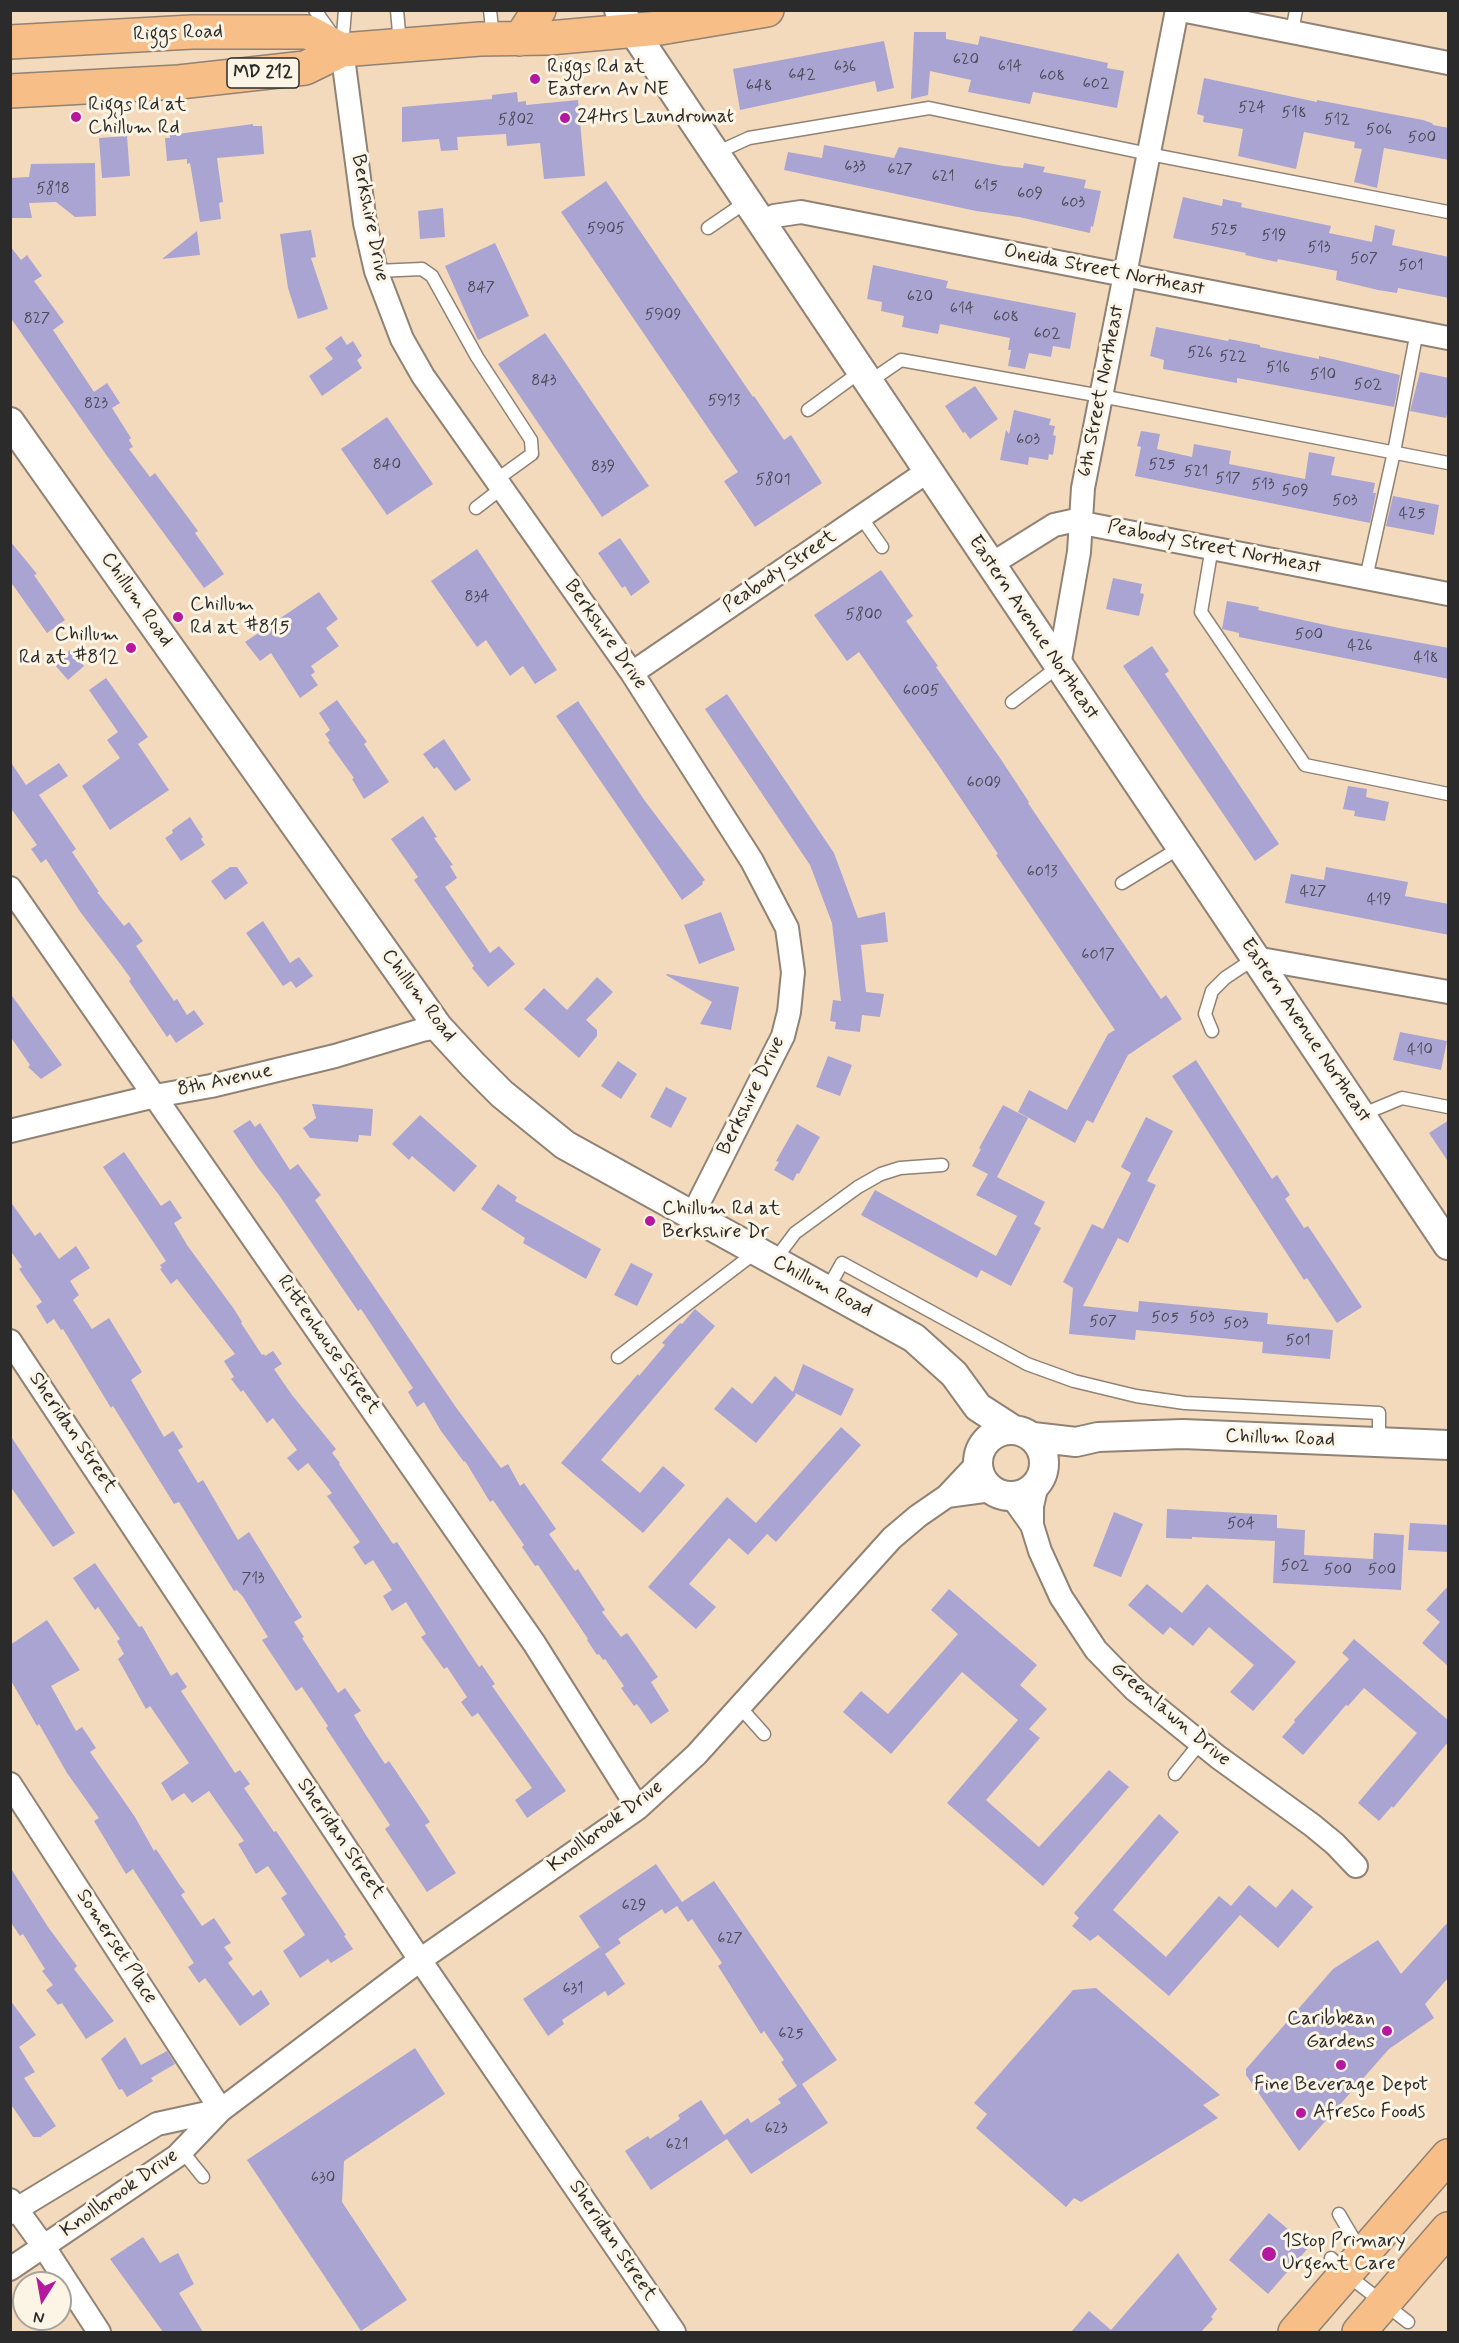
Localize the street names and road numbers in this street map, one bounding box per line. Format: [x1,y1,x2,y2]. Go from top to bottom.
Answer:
street label: Riggs Road [133,20,223,48]
road number: MD 212 [227,58,299,88]
street label: Berkshire Drive [345,153,393,283]
street label: Oneida Street Northeast [1002,240,1206,302]
street label: 6th Street Northeast [1074,303,1130,479]
street label: Peabody Street Northeast [1105,516,1323,580]
street label: Peabody Street [719,525,841,619]
street label: Eastern Avenue Northeast [962,531,1104,725]
street label: Chillum Road [95,548,177,652]
street label: Berkshire Drive [558,575,652,695]
street label: Eastern Avenue Northeast [1234,934,1376,1128]
street label: Chillum Road [375,945,461,1047]
street label: Berkshire Drive [713,1033,791,1159]
street label: 8th Avenue [175,1059,275,1103]
street label: Chillum Road [768,1251,876,1323]
street label: Rittenhouse Street [271,1271,385,1419]
street label: Sheridan Street [23,1368,121,1498]
street label: Chillum Road [1225,1425,1335,1453]
street label: Greenlawn Drive [1105,1658,1235,1772]
street label: Sheridan Street [291,1774,389,1904]
street label: Knollbrook Drive [544,1776,668,1878]
street label: Somerset Place [70,1885,162,2009]
street label: Knollbrook Drive [57,2145,183,2243]
street label: Sheridan Street [563,2176,661,2306]

